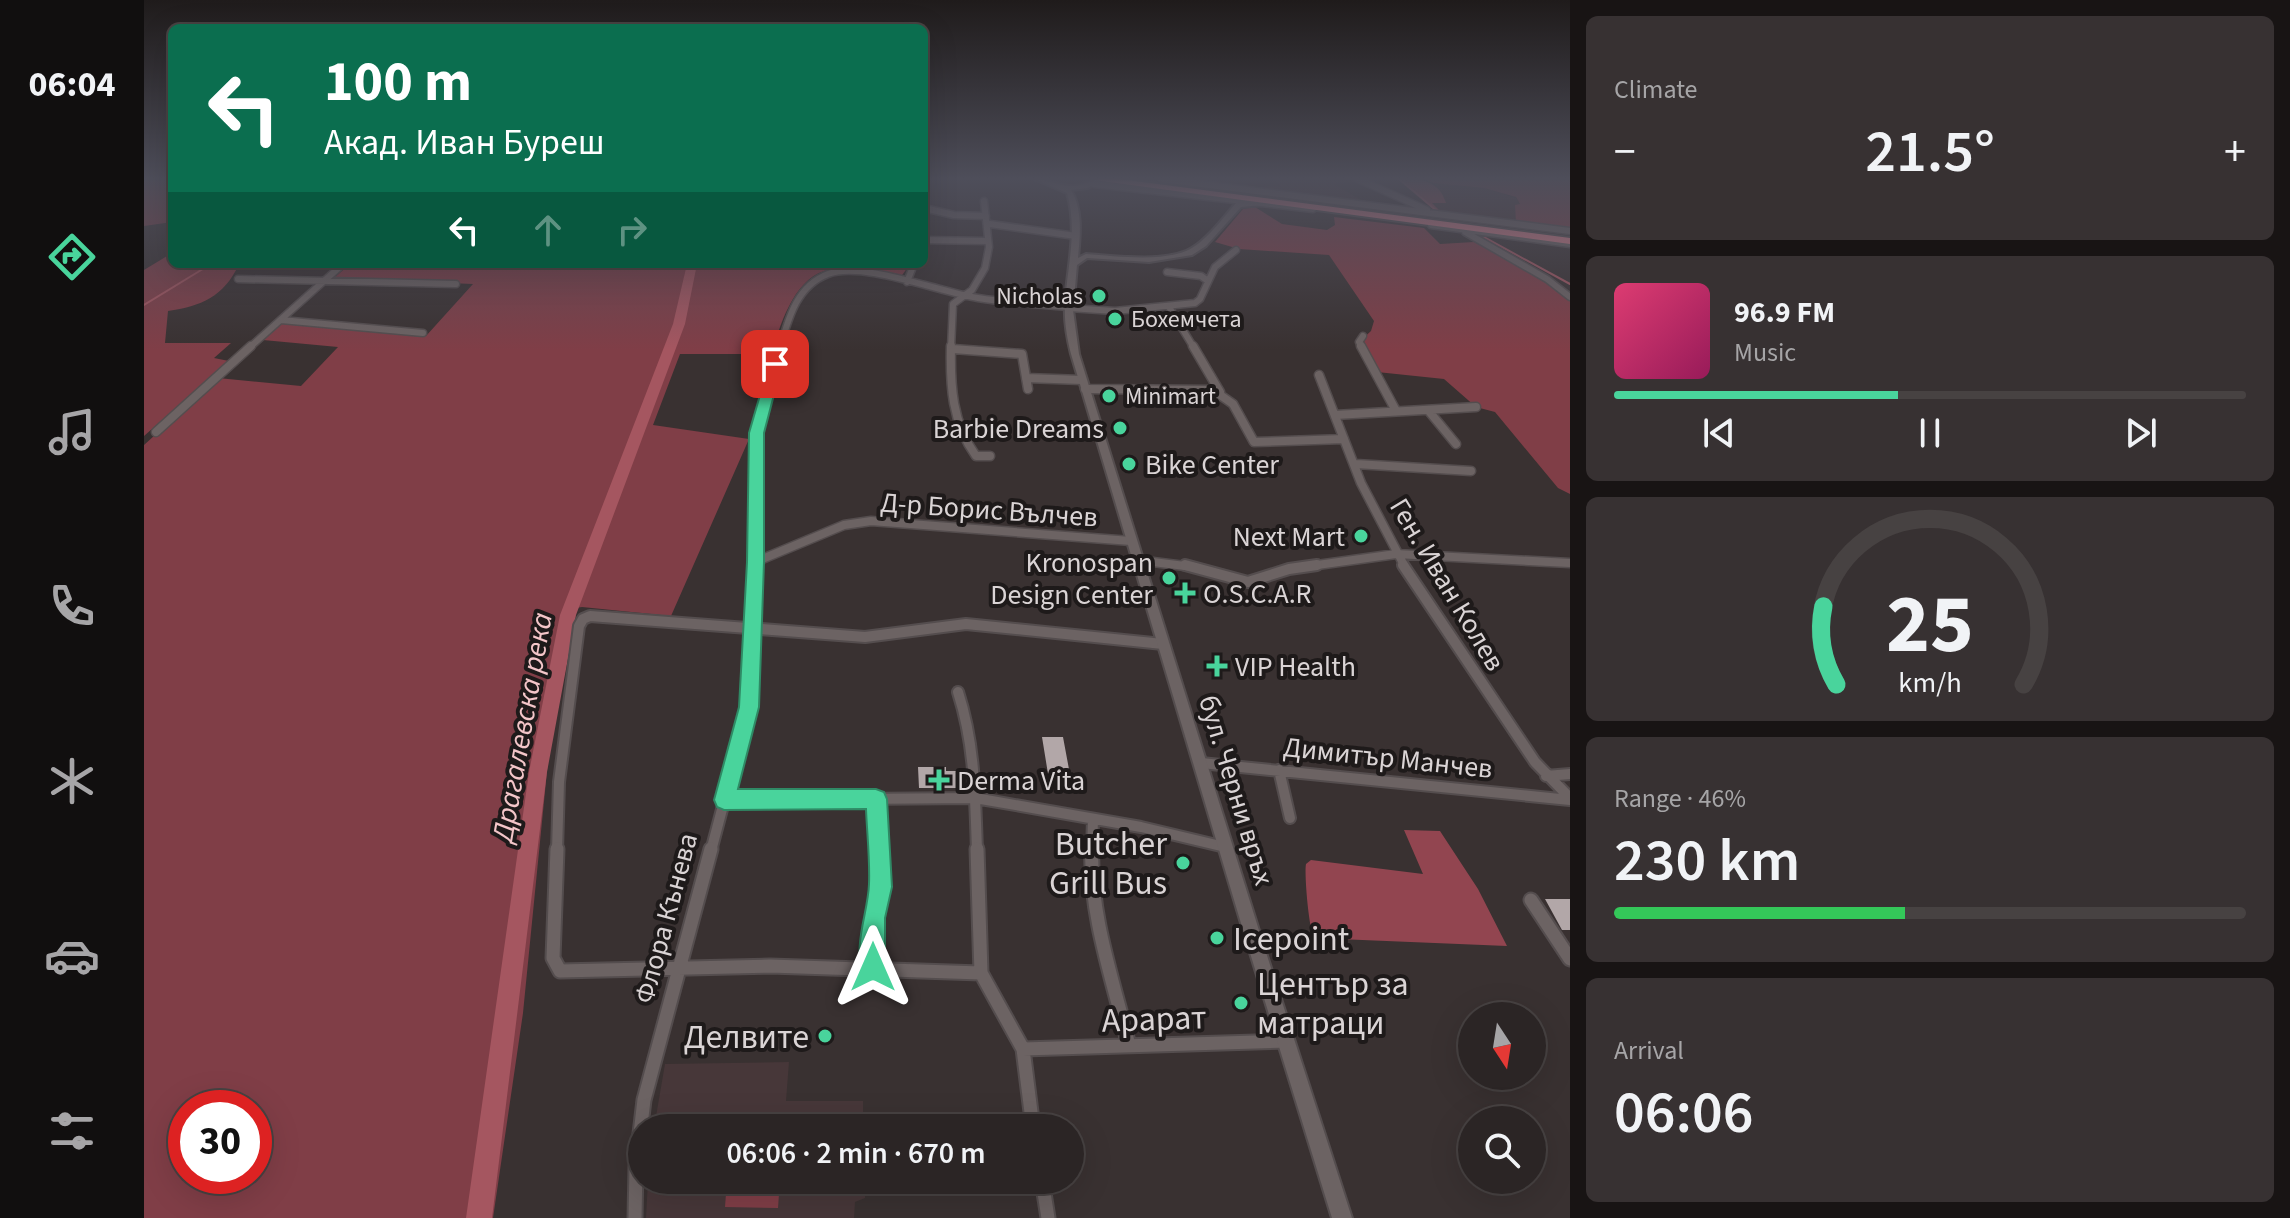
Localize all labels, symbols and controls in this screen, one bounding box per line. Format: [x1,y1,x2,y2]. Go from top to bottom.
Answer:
text: 100 m [324,43,472,122]
icon: left [192,56,296,160]
text: 06:04 [29,59,115,110]
text: Climate [1614,71,1698,108]
text: 21.5° [1865,110,1995,195]
text: Акад. Иван Буреш [324,117,605,168]
text: − [1614,121,1636,184]
text: + [2224,121,2246,184]
icon: left [442,208,486,252]
icon: ahead [526,208,570,252]
icon: right [610,208,654,252]
icon: directions [44,229,100,285]
place label: Nicholas [996,279,1083,314]
marker: Nicholas [1090,287,1108,305]
text: 96.9 FM [1734,291,1835,334]
place label: Бохемчета [1131,302,1241,337]
marker: Бохемчета [1106,310,1124,328]
pin [741,330,809,398]
text: Music [1734,334,1796,371]
icon: arrive [753,342,797,386]
place label: Minimart [1125,379,1216,414]
marker: Minimart [1100,387,1118,405]
icon: music [44,404,100,460]
place label: Barbie Dreams [933,409,1104,449]
icon: previous [1697,411,1741,455]
icon: pause [1908,411,1952,455]
icon: next [2119,411,2163,455]
marker: Barbie Dreams [1111,419,1129,437]
place label: Bike Center [1145,445,1279,485]
marker: Bike Center [1120,455,1138,473]
street label: Д-р Борис Вълчев [879,482,1099,538]
street label: Ген. Иван Колев [1380,490,1515,679]
place label: Next Mart [1233,517,1346,557]
marker: Next Mart [1352,527,1370,545]
place label: Kronospan Design Center [990,543,1153,615]
text: 25 [1886,566,1974,684]
marker: Kronospan Design Center [1160,569,1178,587]
place label: O.S.C.A.R [1203,574,1312,614]
icon: phone [44,578,100,634]
marker: O.S.C.A.R [1174,582,1196,604]
water label: Драгалевска река [481,609,564,847]
place label: VIP Health [1235,647,1356,687]
marker: VIP Health [1206,655,1228,677]
text: km/h [1898,663,1962,703]
street label: бул. Черни връх [1188,690,1284,891]
street label: Димитър Манчев [1281,727,1495,789]
icon: climate [44,753,100,809]
place label: Derma Vita [957,761,1085,801]
marker: Derma Vita [928,769,950,791]
text: Range · 46% [1614,780,1746,817]
text: 230 km [1614,819,1800,904]
place label: Butcher Grill Bus [1049,820,1167,908]
street label: Флора Кънева [624,829,708,1008]
marker: Butcher Grill Bus [1174,854,1192,872]
place label: Icepoint [1233,915,1350,964]
position arrow [831,925,915,1009]
icon: car [44,928,100,984]
marker: Icepoint [1208,929,1226,947]
place label: Център за матраци [1257,960,1409,1048]
street label: Арарат [1101,993,1207,1046]
marker: Център за матраци [1232,994,1250,1012]
north arrow [1458,1002,1546,1090]
map controls [1458,1002,1546,1194]
place label: Делвите [684,1013,809,1062]
marker: Делвите [816,1027,834,1045]
text: Arrival [1614,1032,1684,1069]
text: 06:06 [1614,1071,1754,1156]
speed limit sign: 30 [168,1090,272,1194]
icon: filters [44,1103,100,1159]
button: search [1458,1106,1546,1194]
text: 06:06 · 2 min · 670 m [726,1132,986,1175]

